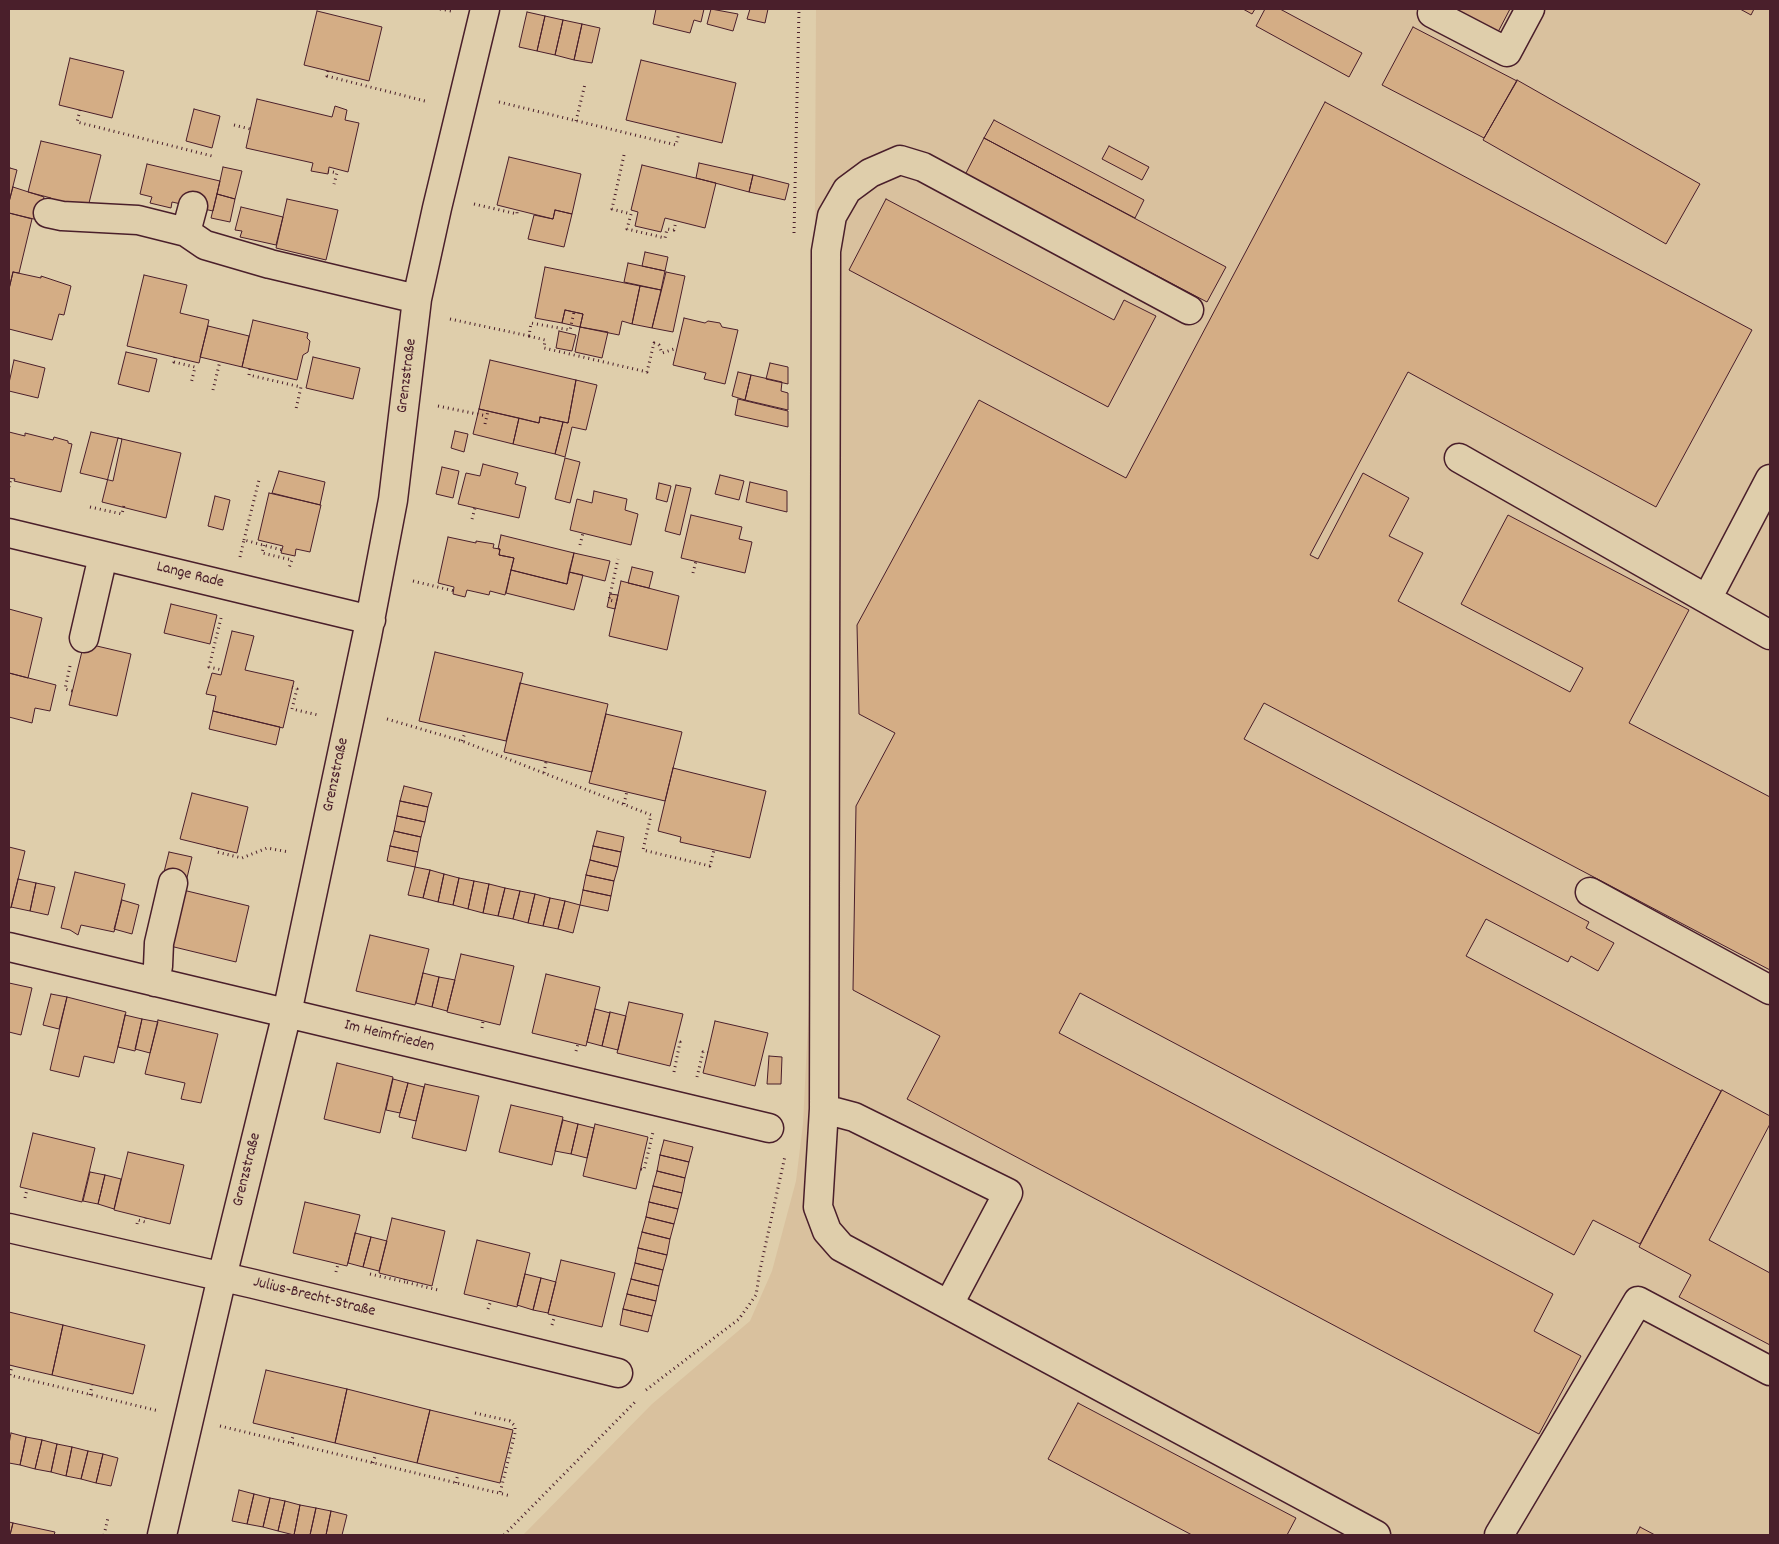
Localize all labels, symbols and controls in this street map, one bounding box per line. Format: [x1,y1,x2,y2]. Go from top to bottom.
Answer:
street label: Grenzstraße [394,337,422,415]
street label: Lange Rade [154,558,226,594]
street label: Grenzstraße [320,736,354,814]
street label: Im Heimfrieden [342,1017,436,1057]
street label: Grenzstraße [230,1131,266,1209]
street label: Julius-Brecht-Straße [251,1274,377,1322]

